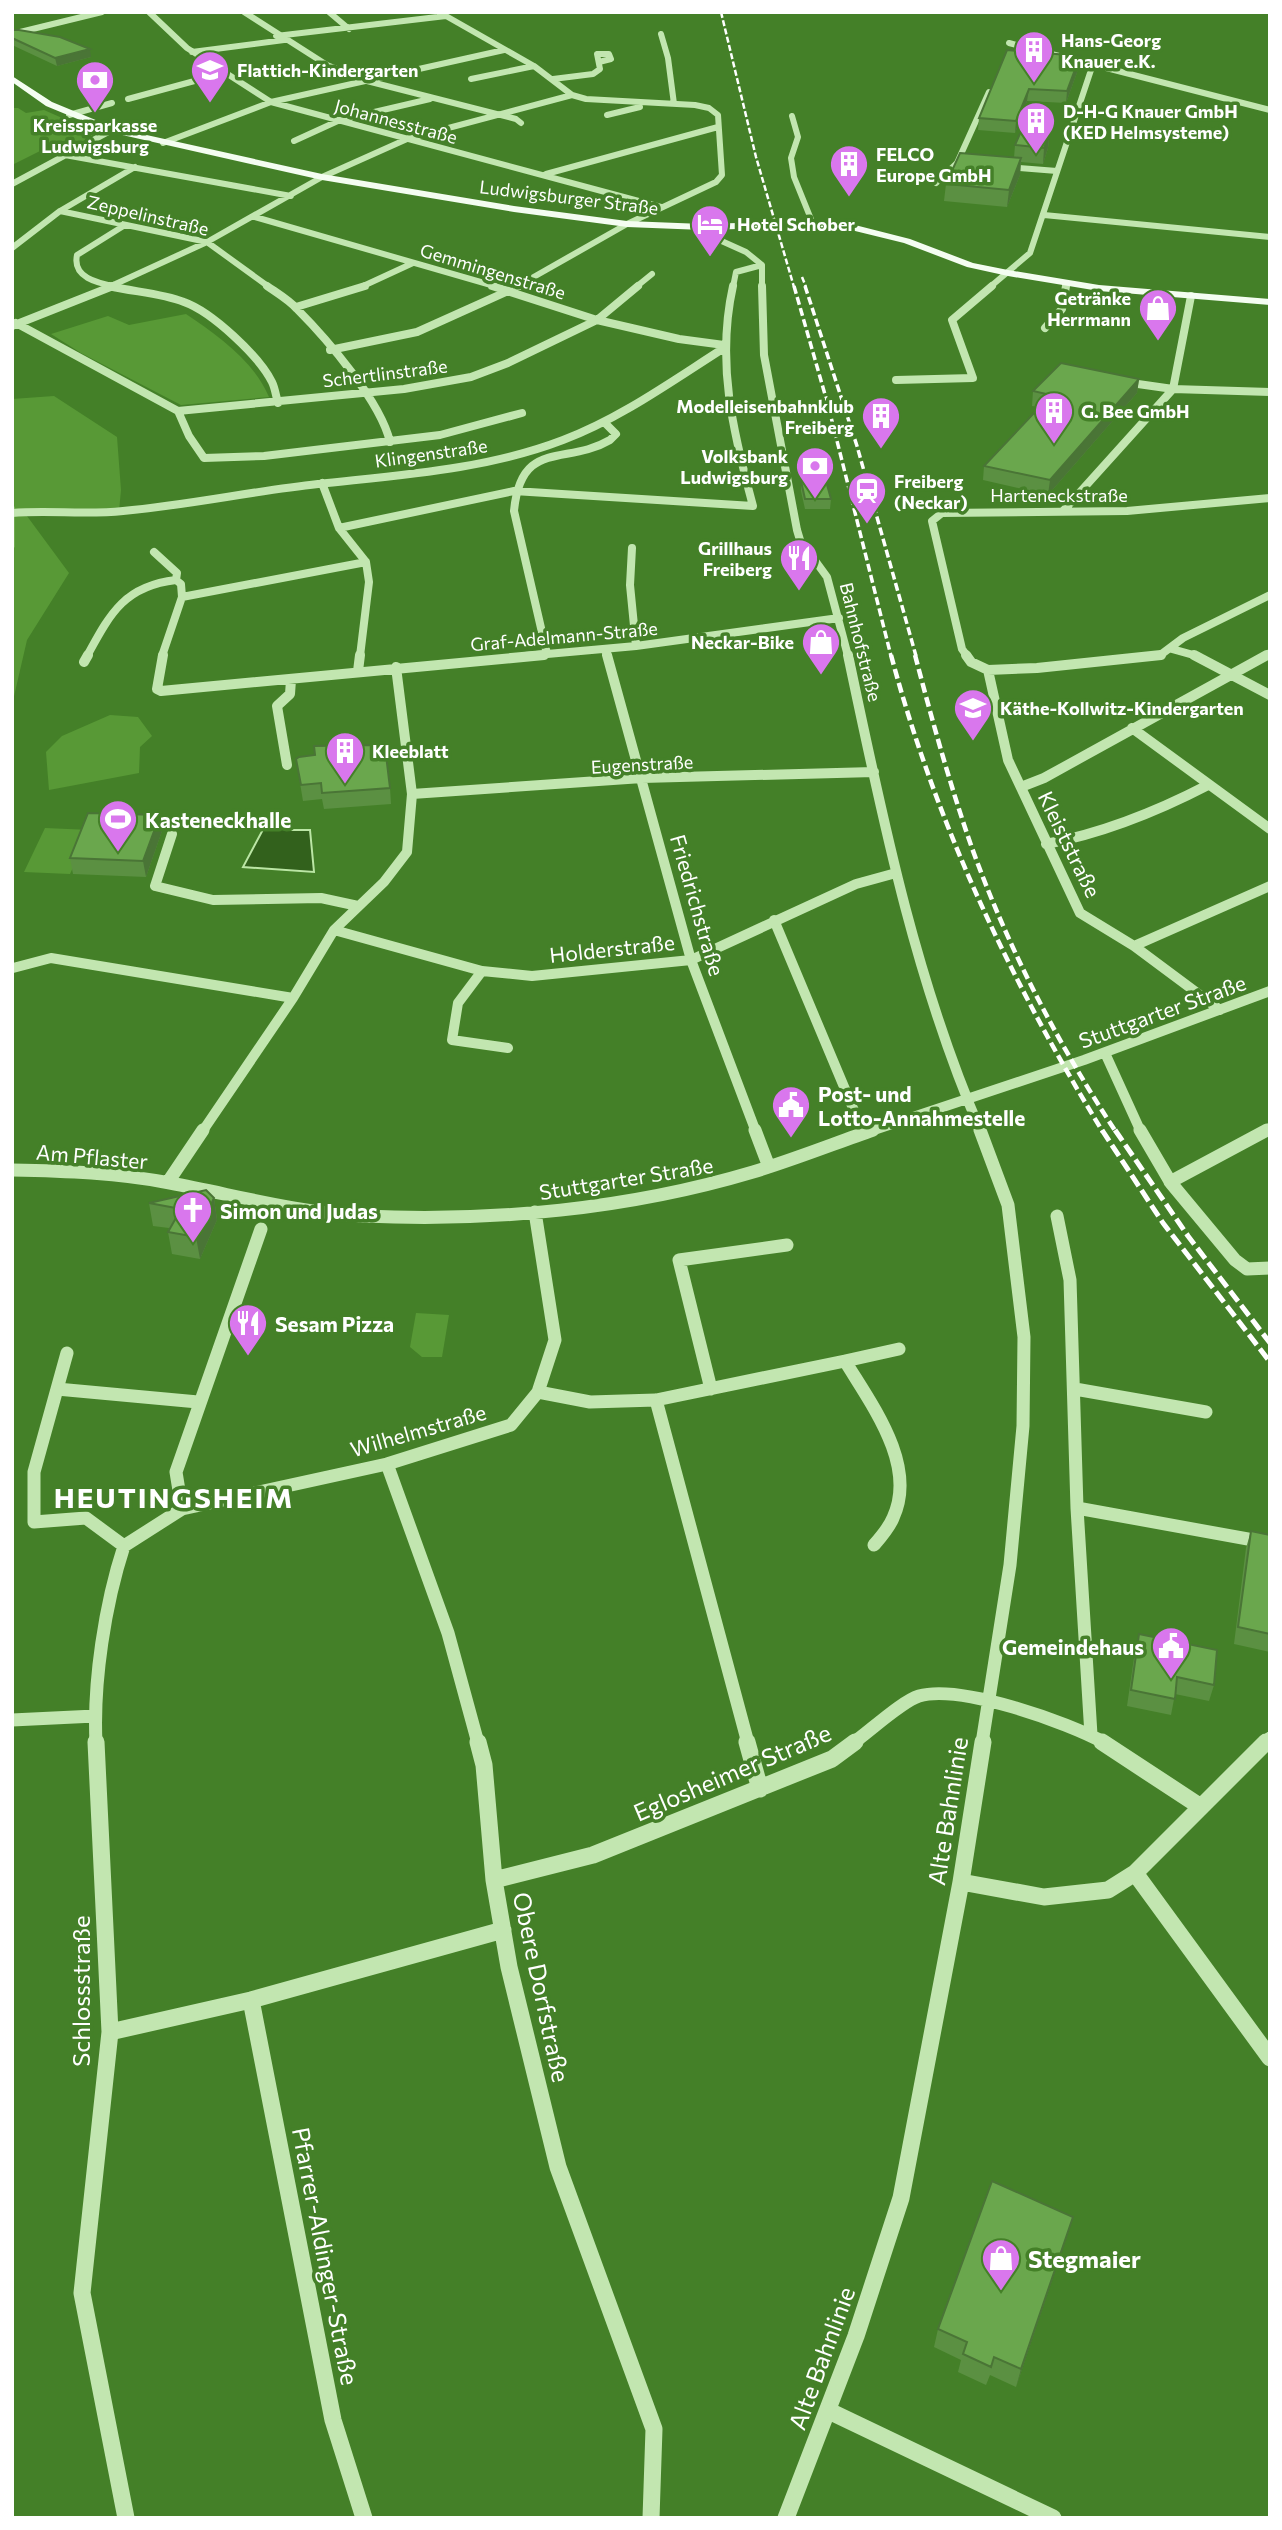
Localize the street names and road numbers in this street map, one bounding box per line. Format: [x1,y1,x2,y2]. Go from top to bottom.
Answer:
street label: Johannesstraße [332,94,460,148]
street label: Ludwigsburger Straße [478,175,660,219]
street label: Zeppelinstraße [85,190,211,240]
street label: Gemmingenstraße [418,238,568,304]
street label: Schertlinstraße [321,354,449,392]
street label: Klingenstraße [373,434,489,472]
street label: Harteneckstraße [990,484,1128,506]
street label: Bahnhofstraße [836,580,886,704]
street label: Graf-Adelmann-Straße [469,617,659,655]
street label: Eugenstraße [590,750,694,778]
street label: Kleiststraße [1034,787,1106,901]
street label: Friedrichstraße [666,831,730,979]
street label: Holderstraße [548,929,676,967]
street label: Stuttgarter Straße [1075,969,1249,1053]
street label: Am Pflaster [35,1139,149,1173]
street label: Stuttgarter Straße [537,1152,715,1204]
street label: Wilhelmstraße [347,1399,489,1461]
street label: Eglosheimer Straße [629,1717,835,1827]
street label: Alte Bahnlinie [921,1735,973,1887]
street label: Obere Dorfstraße [508,1889,576,2085]
street label: Schlossstraße [66,1915,95,2067]
street label: Pfarrer-Aldinger-Straße [287,2125,365,2387]
street label: Alte Bahnlinie [782,2283,860,2433]

